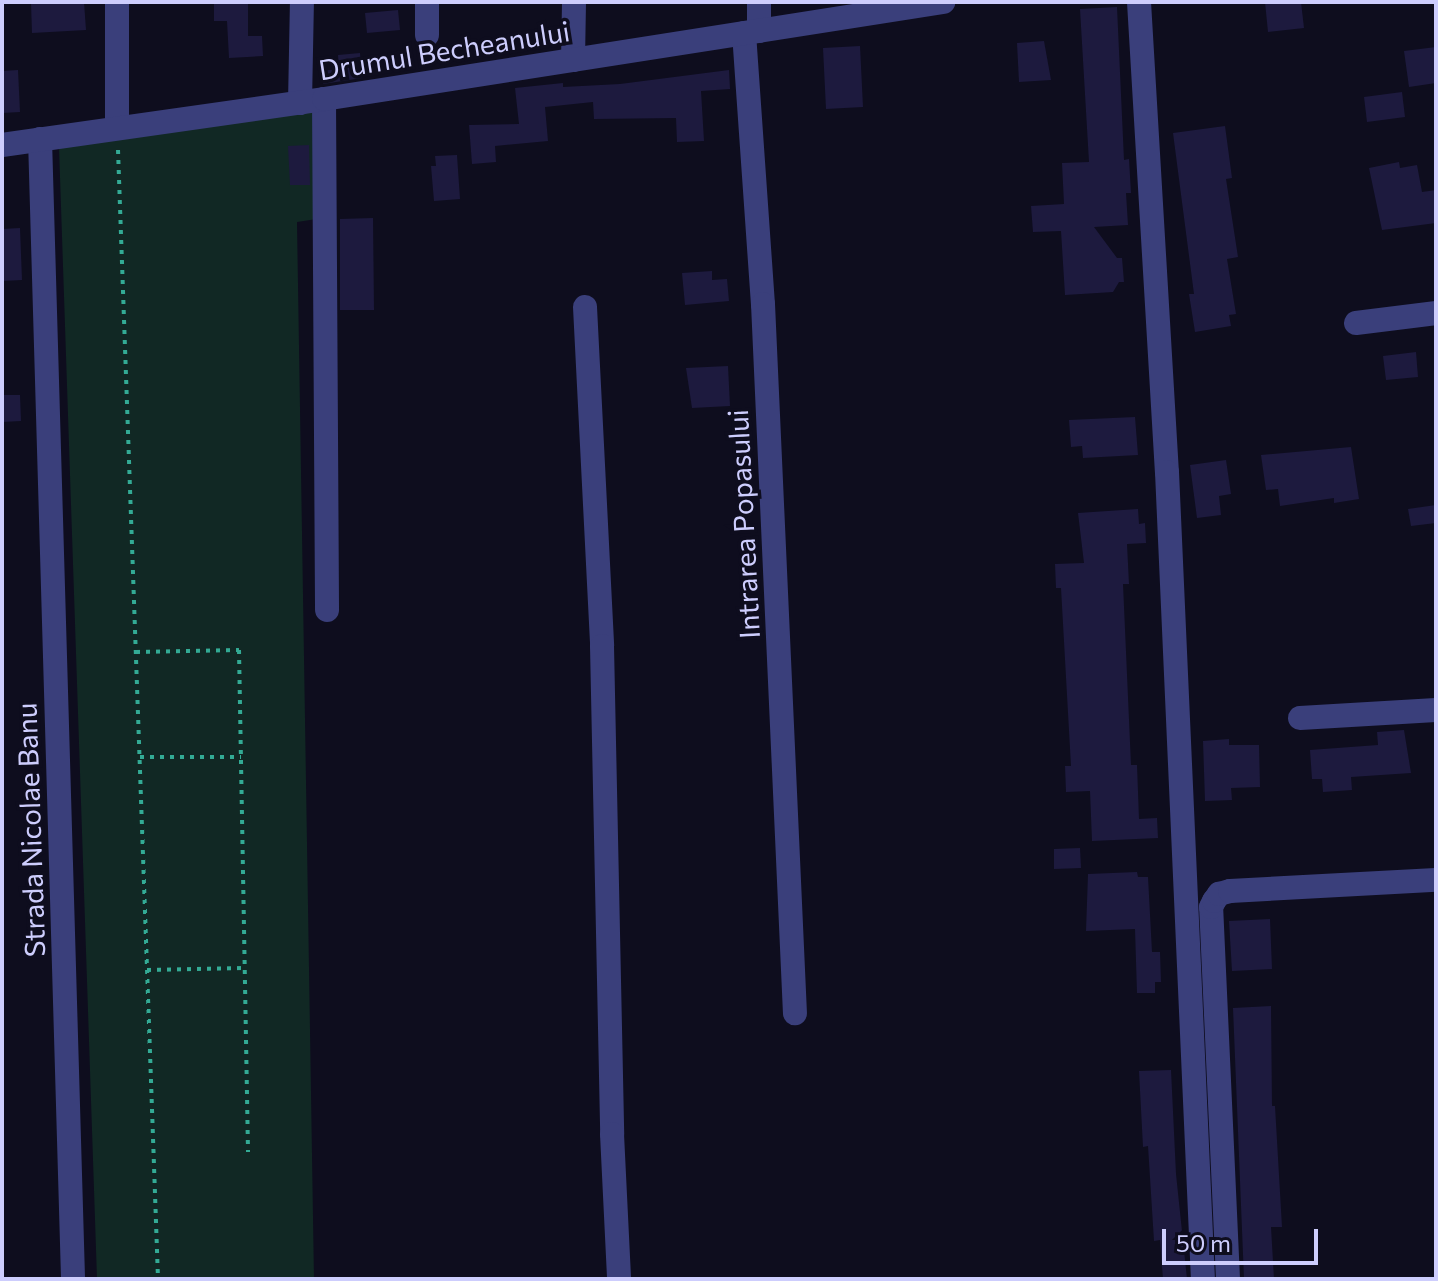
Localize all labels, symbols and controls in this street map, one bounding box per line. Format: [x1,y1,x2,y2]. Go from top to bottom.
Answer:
street label: Drumul Becheanului [316,14,572,86]
street label: Intrarea Popasului [720,408,766,640]
street label: Strada Nicolae Banu [9,702,51,958]
scale bar [1166,1213,1322,1263]
text: 50 m [1176,1228,1231,1257]

